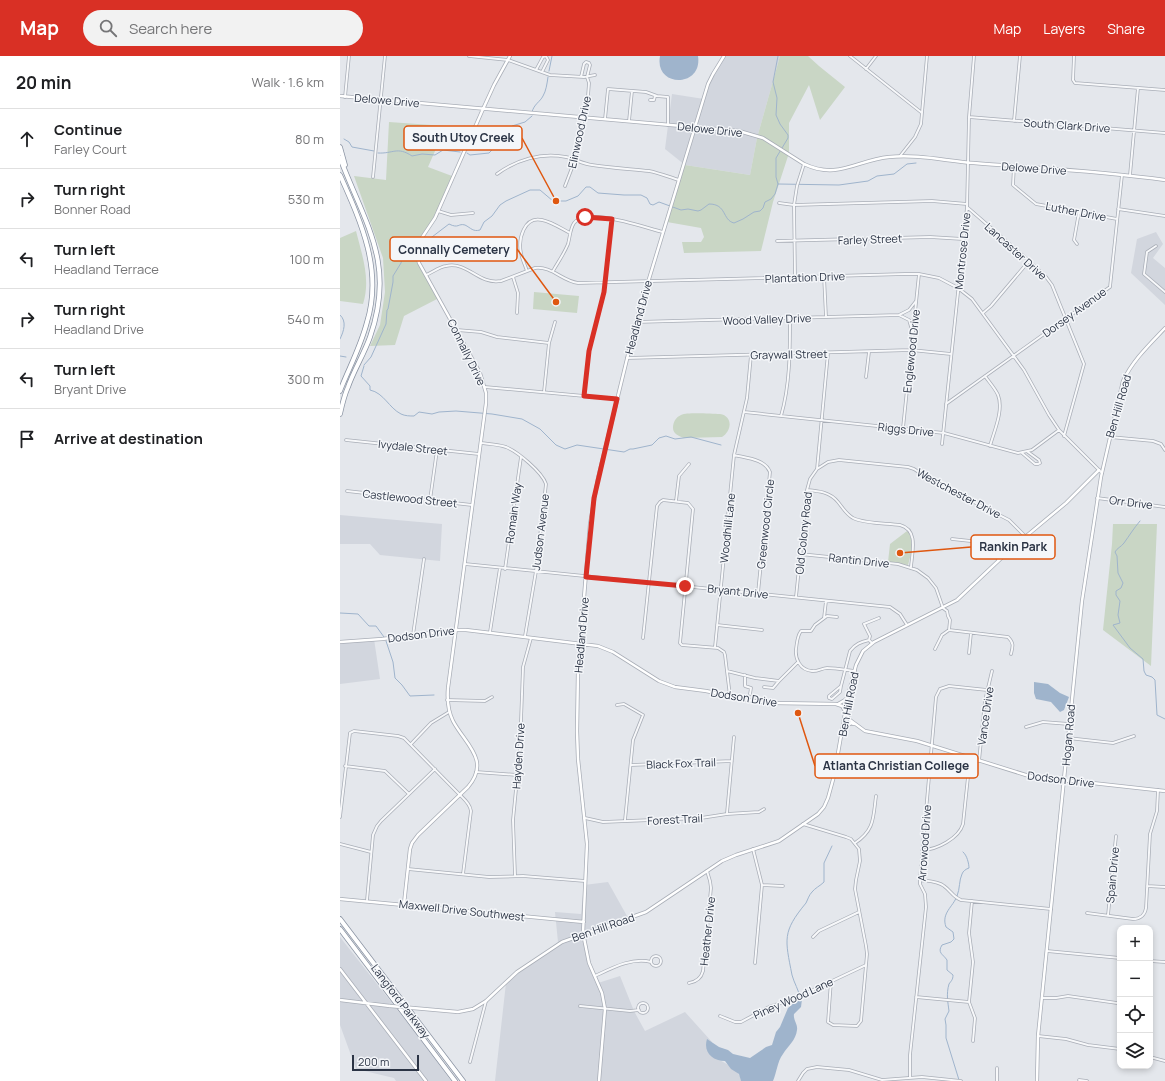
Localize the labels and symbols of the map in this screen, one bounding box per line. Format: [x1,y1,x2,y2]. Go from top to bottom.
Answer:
street label: Delowe Drive [354,90,421,110]
street label: Elinwood Drive [564,94,594,170]
street label: South Clark Drive [1023,114,1111,136]
street label: Delowe Drive [677,118,744,140]
callout: South Utoy Creek [404,126,522,150]
text: South Utoy Creek [412,129,515,146]
street label: Delowe Drive [1001,158,1068,178]
street label: Luther Drive [1044,198,1108,224]
route start [576,208,594,226]
street label: Montrose Drive [951,211,974,290]
street label: Lancaster Drive [982,219,1051,283]
street label: Farley Street [837,230,903,248]
callout: Connally Cemetery [390,237,517,261]
text: Connally Cemetery [398,241,510,258]
street label: Plantation Drive [765,268,846,286]
street label: Headland Drive [621,278,655,356]
street label: Dorsey Avenue [1039,283,1109,340]
street label: Englewood Drive [899,308,923,393]
street label: Wood Valley Drive [722,310,812,328]
street label: Connally Drive [444,316,490,388]
street label: Graywall Street [750,346,828,362]
street label: Ben Hill Road [1102,373,1134,439]
street label: Riggs Drive [877,419,935,439]
street label: Ivydale Street [377,436,449,458]
street label: Westchester Drive [914,464,1004,522]
street label: Greenwood Circle [753,478,777,570]
street label: Romain Way [501,481,525,545]
street label: Castlewood Street [362,486,458,510]
street label: Old Colony Road [791,491,815,575]
street label: Judson Avenue [528,492,552,571]
street label: Woodhill Lane [716,492,738,564]
street label: Orr Drive [1108,492,1154,512]
callout: Rankin Park [971,535,1055,559]
text: Rankin Park [979,538,1047,555]
street label: Rantin Drive [828,549,891,571]
route end [676,577,694,595]
street label: Bryant Drive [707,580,770,602]
street label: Headland Drive [570,596,592,674]
street label: Dodson Drive [387,622,456,646]
street label: Ben Hill Road [834,671,862,737]
street label: Dodson Drive [710,684,779,710]
street label: Vance Drive [973,685,997,746]
street label: Hogan Road [1058,704,1078,766]
street label: Hayden Drive [508,722,528,790]
street label: Black Fox Trail [646,754,716,772]
callout: Atlanta Christian College [815,754,978,778]
text: Atlanta Christian College [823,757,969,774]
street label: Dodson Drive [1027,767,1096,791]
street label: Arrowood Drive [914,804,934,882]
street label: Forest Trail [647,810,703,828]
street label: Spain Drive [1102,846,1122,904]
street label: Heather Drive [696,895,718,966]
street label: Maxwell Drive Southwest [398,896,526,924]
street label: Ben Hill Road [570,909,636,945]
street label: Langford Parkway [368,961,434,1041]
street label: Piney Wood Lane [751,973,836,1022]
scale bar [352,1053,419,1072]

